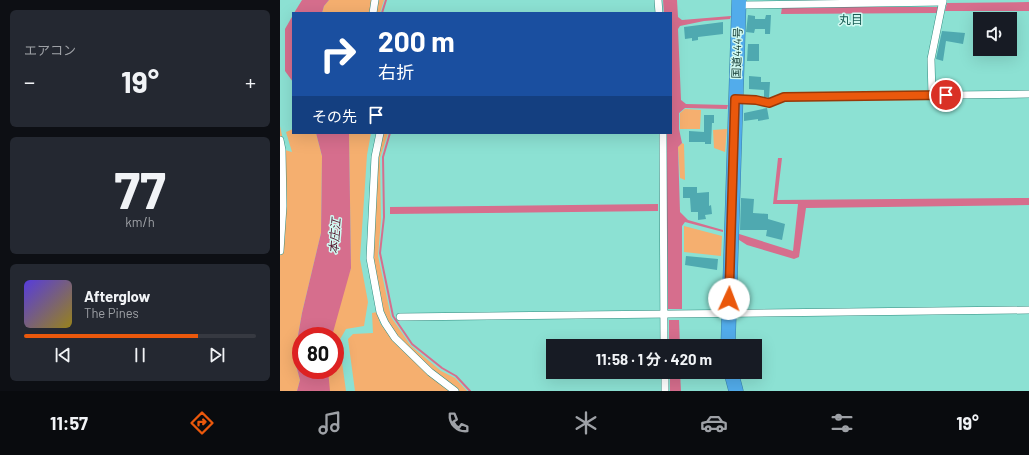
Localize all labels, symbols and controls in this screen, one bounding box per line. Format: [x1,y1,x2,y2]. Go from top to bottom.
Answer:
district label: 丸目 [839,12,863,26]
map controls [973,12,1017,56]
button: sound [973,12,1017,56]
text: 200 m [378,24,455,58]
street label: 国道444号 [729,27,744,79]
icon: right [312,28,364,80]
text: エアコン [24,42,76,58]
text: 右折 [378,61,414,83]
text: 19° [121,63,159,99]
text: − [24,68,35,94]
text: + [245,68,256,94]
pin [929,78,963,112]
icon: arrive [935,84,957,106]
icon: arrive [365,104,387,126]
text: その先 [312,107,357,125]
text: 77 [114,157,166,219]
text: km/h [125,214,155,230]
water label: 本庄江 [325,215,343,254]
position arrow [708,278,750,320]
text: Afterglow [84,287,150,305]
text: The Pines [84,305,139,321]
speed limit sign: 80 [292,327,344,379]
icon: previous [52,344,74,366]
icon: pause [129,344,151,366]
icon: next [206,344,228,366]
text: 11:58 · 1 分 · 420 m [596,350,712,368]
icon: directions [188,409,216,437]
icon: music [316,409,344,437]
icon: phone [444,409,472,437]
icon: climate [572,409,600,437]
icon: car [700,409,728,437]
icon: filters [828,409,856,437]
text: 11:57 [50,412,88,434]
text: 19° [956,412,979,434]

